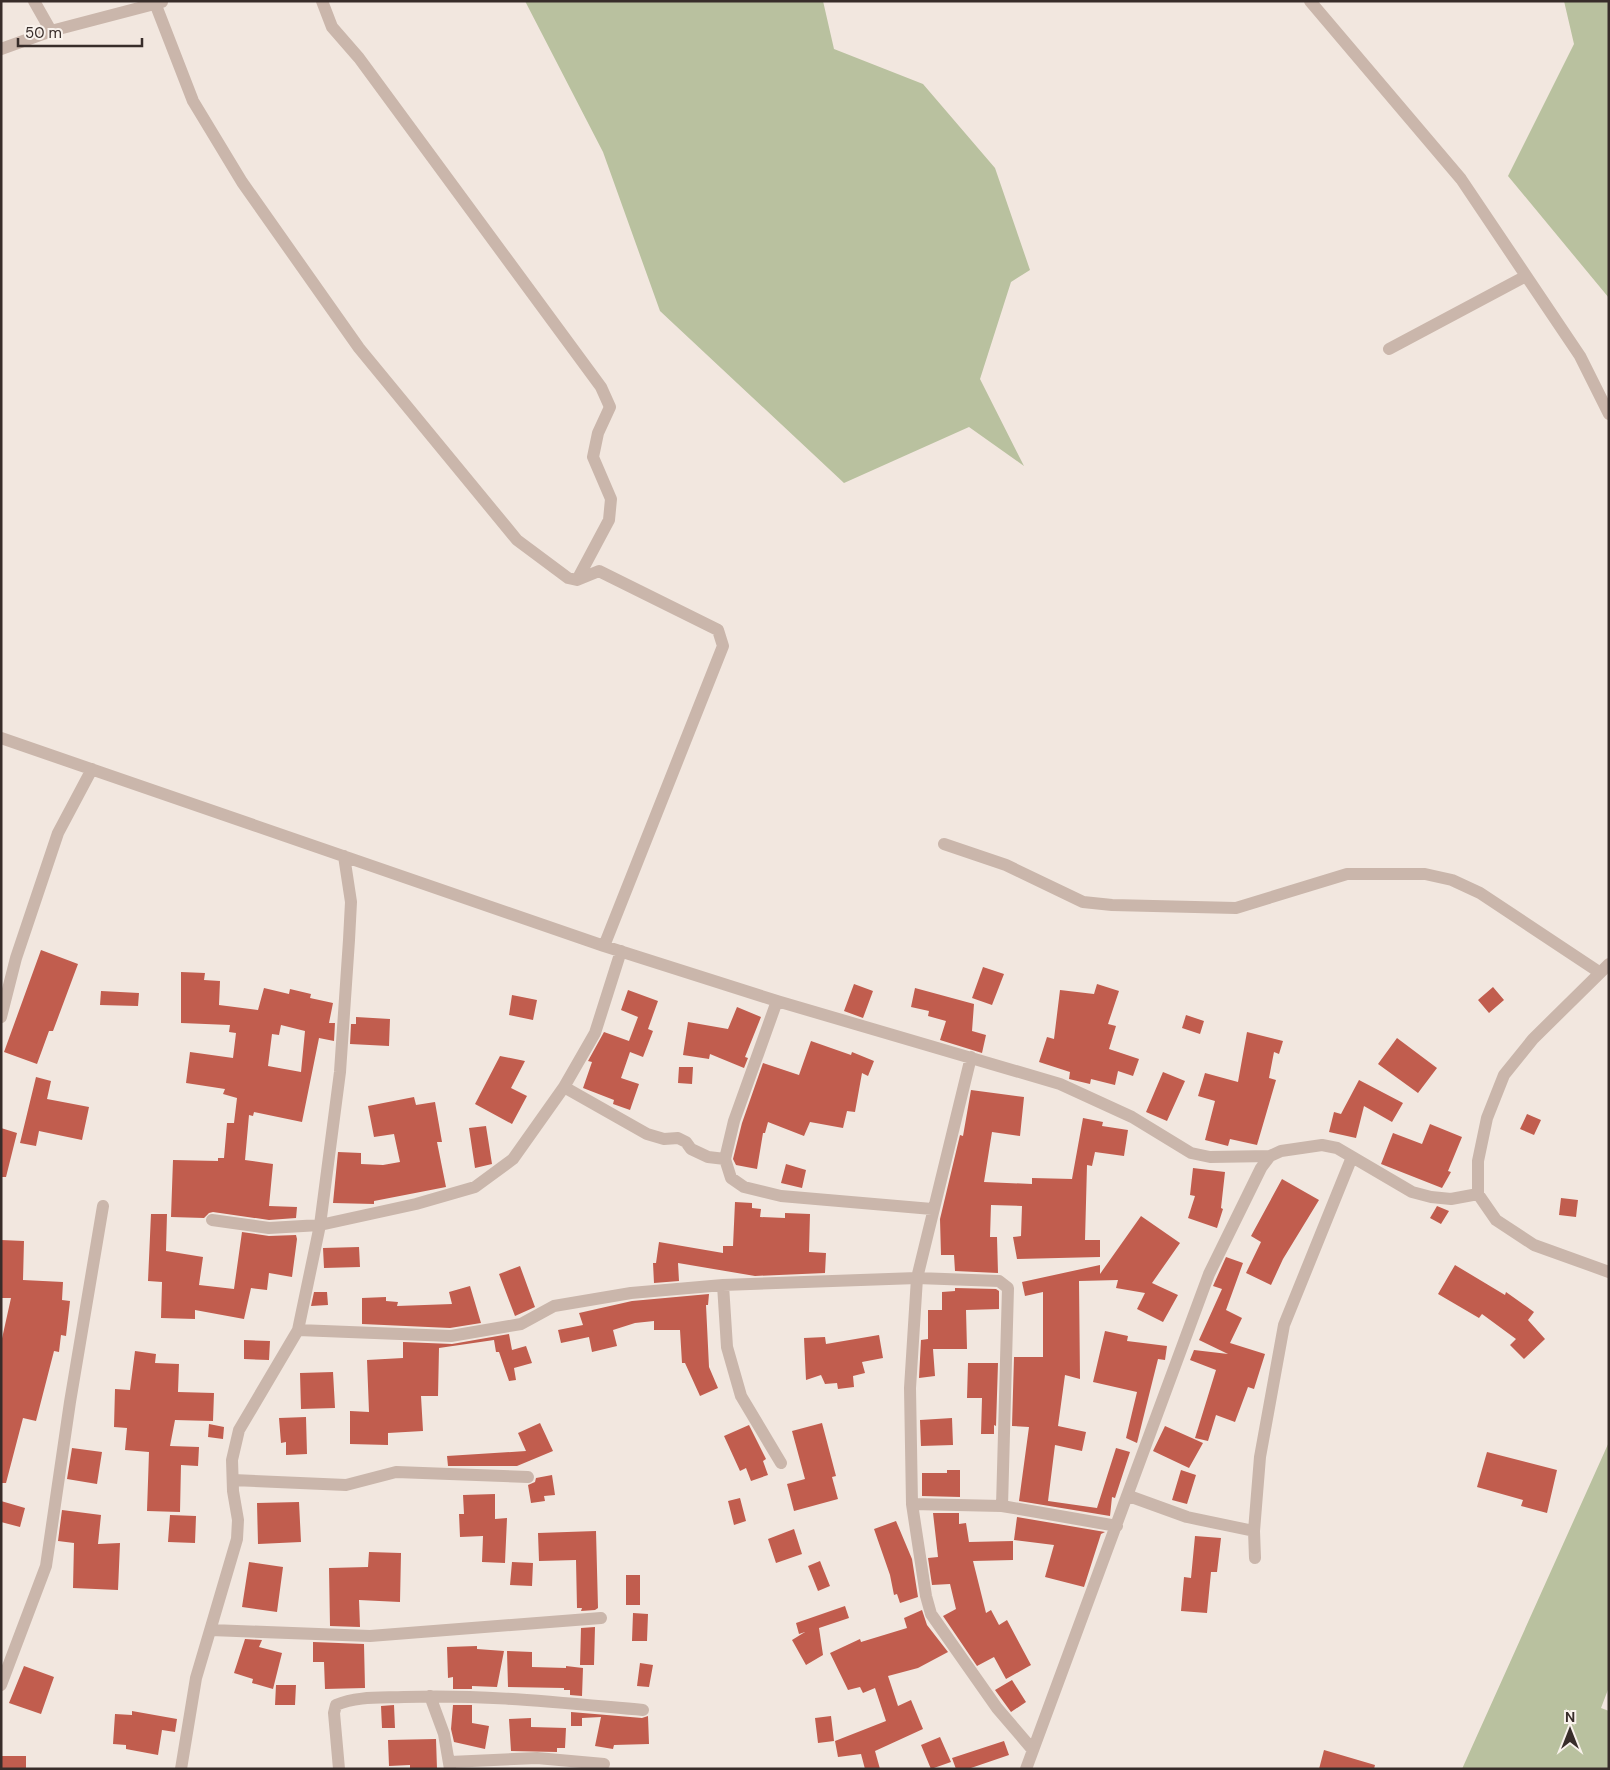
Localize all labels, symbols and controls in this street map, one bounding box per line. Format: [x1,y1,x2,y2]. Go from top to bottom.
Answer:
scale bar [18,15,141,47]
text: 50 m [25,23,62,43]
north arrow [1545,1705,1595,1755]
text: N [1565,1708,1575,1726]

